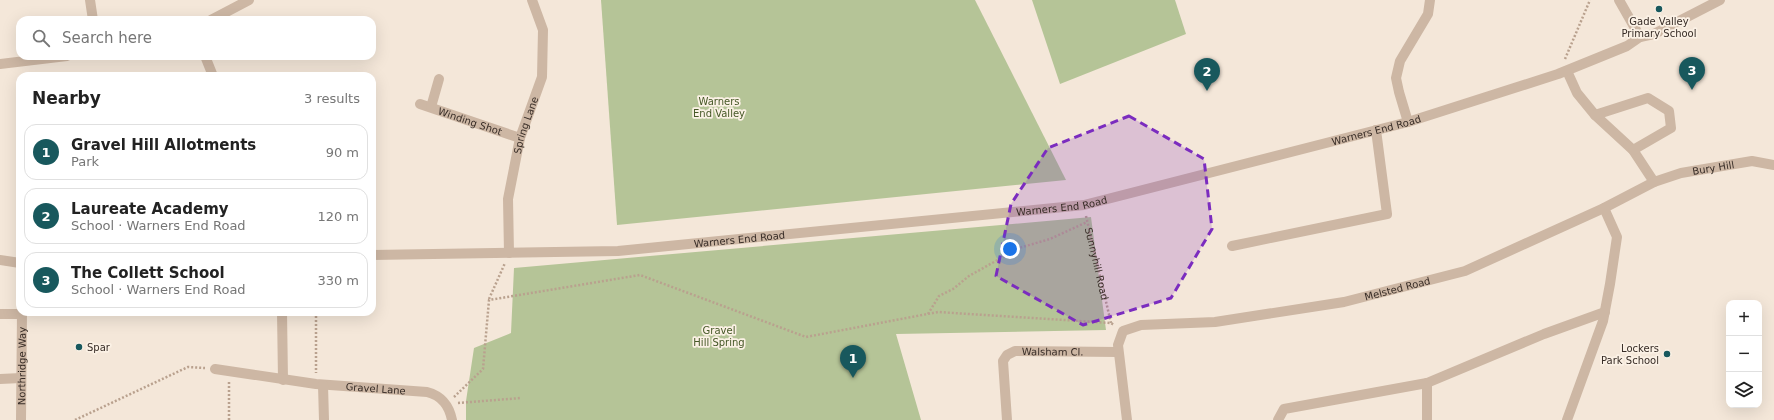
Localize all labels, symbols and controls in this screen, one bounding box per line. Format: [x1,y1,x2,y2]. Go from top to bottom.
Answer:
marker: Gade Valley Primary School [1654,4,1664,14]
search box [16,16,376,60]
place label: Gade Valley Primary School [1621,16,1697,39]
icon: search [30,27,52,49]
text: Search here [62,29,152,47]
pin: 3 [1679,57,1705,90]
pin: 2 [1194,58,1220,91]
text: Nearby [32,88,101,108]
text: 3 results [304,91,360,106]
street label: Spring Lane [512,95,540,155]
park label: Warners End Valley [693,96,745,119]
street label: Winding Shot [437,105,504,137]
street label: Warners End Road [1330,113,1422,147]
text: Gravel Hill Allotments [71,136,256,154]
text: 1 [41,145,51,160]
text: 90 m [326,145,359,160]
text: Park [71,154,99,169]
street label: Bury Hill [1691,159,1735,177]
street label: Warners End Road [1016,194,1108,217]
text: Laureate Academy [71,200,229,218]
text: 2 [41,209,51,224]
text: 120 m [317,209,359,224]
text: School · Warners End Road [71,218,246,233]
street label: Sunnyhill Road [1083,226,1111,301]
street label: Warners End Road [693,229,786,249]
your location [1000,239,1020,259]
text: The Collett School [71,264,225,282]
text: 3 [41,273,51,288]
text: 330 m [317,273,359,288]
street label: Melsted Road [1363,275,1431,302]
text: School · Warners End Road [71,282,246,297]
map controls [1726,300,1762,408]
button: + [1726,300,1762,336]
park label: Gravel Hill Spring [693,325,745,348]
street label: Northridge Way [16,327,27,405]
button: − [1726,336,1762,372]
marker: Spar [74,342,84,352]
place label: Spar [87,342,111,353]
place label: Lockers Park School [1601,343,1659,366]
pin: 1 [840,345,866,378]
street label: Walsham Cl. [1022,346,1084,357]
marker: Lockers Park School [1662,349,1672,359]
button: layers [1726,372,1762,408]
street label: Gravel Lane [345,381,406,396]

